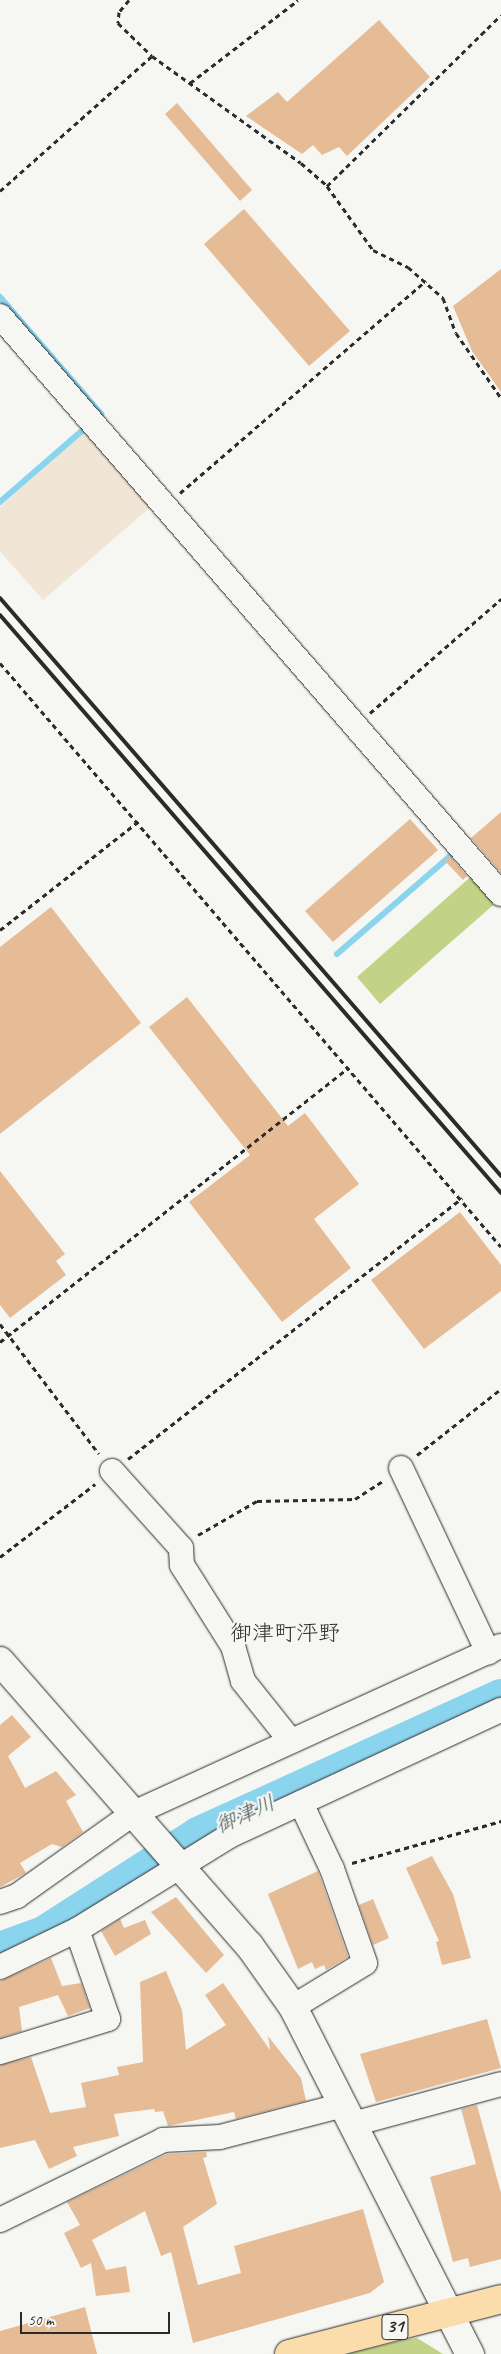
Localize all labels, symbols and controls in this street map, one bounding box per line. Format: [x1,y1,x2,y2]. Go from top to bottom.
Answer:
district label: 御津町泙野 [230,1621,340,1647]
water label: 御津川 [211,1790,279,1838]
scale bar [22,2302,172,2334]
road number: 31 [381,2310,409,2344]
text: 50 m [28,2311,54,2330]

